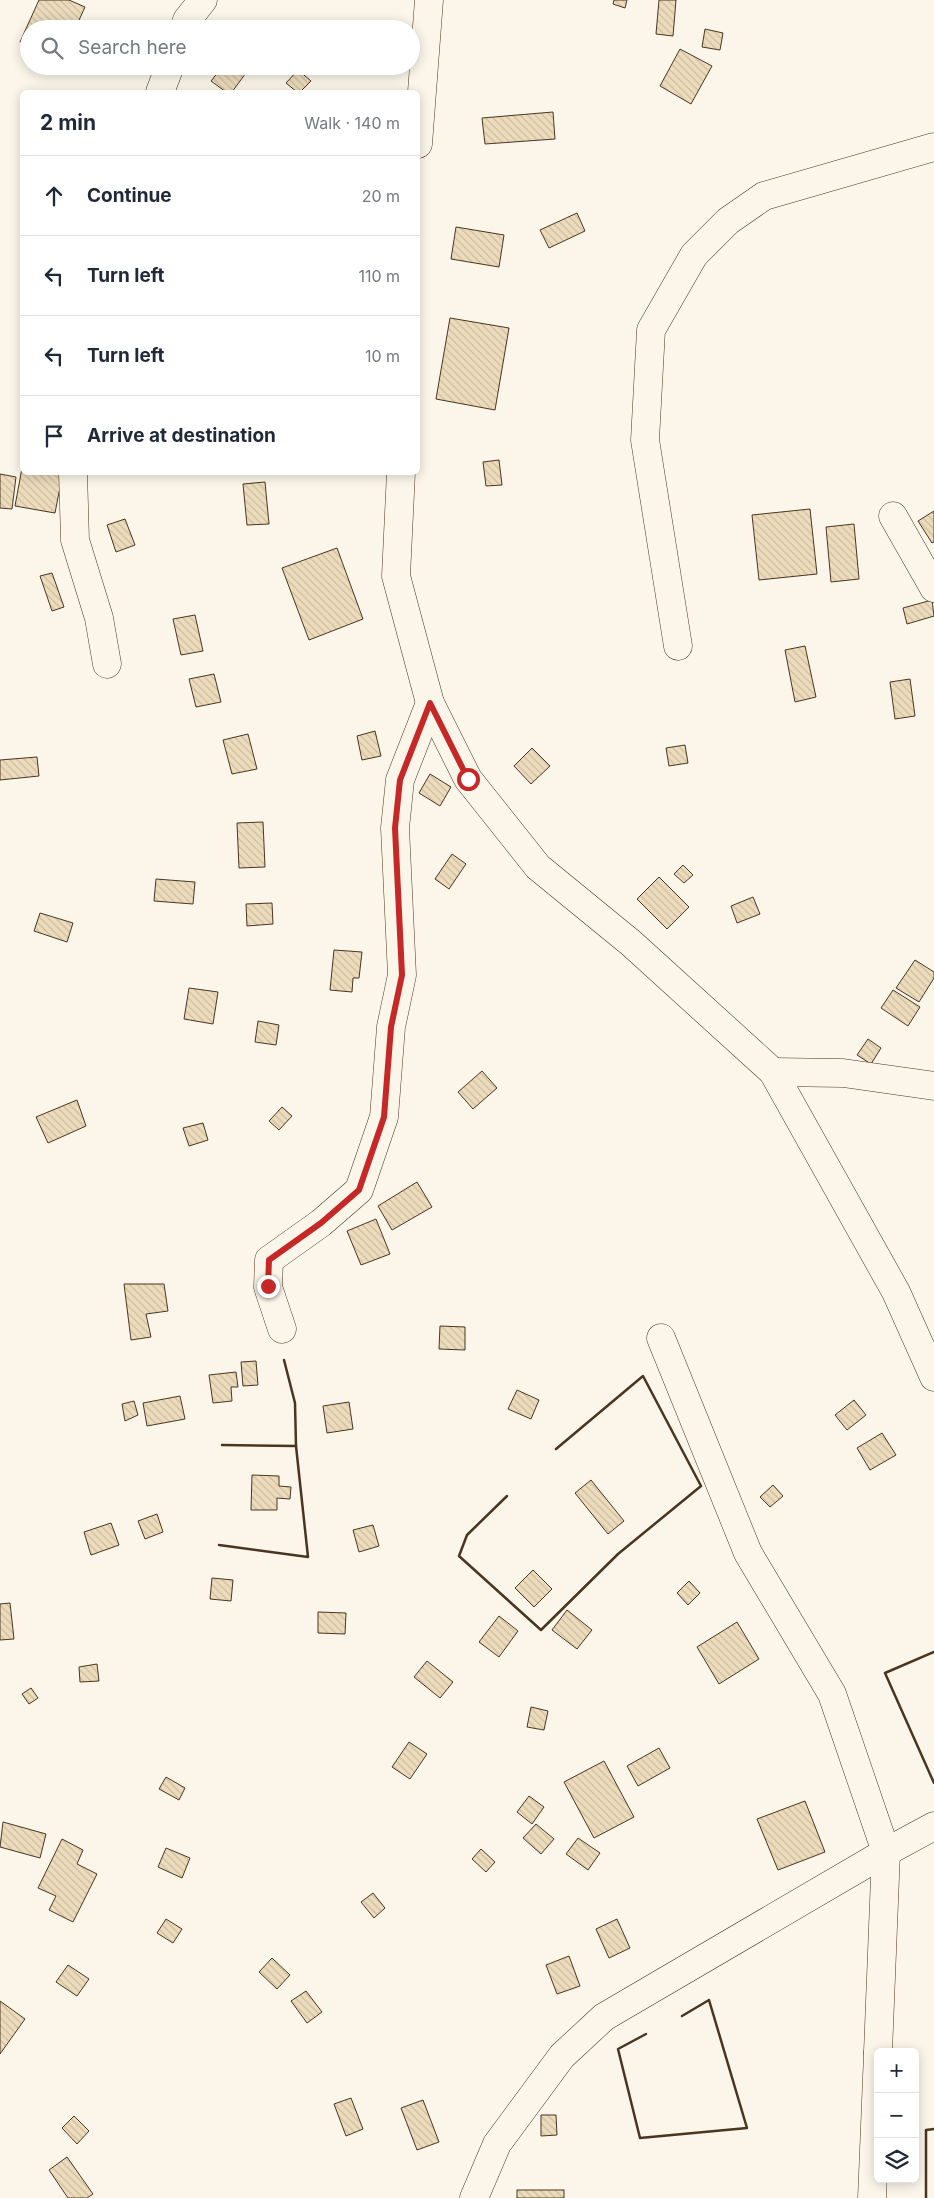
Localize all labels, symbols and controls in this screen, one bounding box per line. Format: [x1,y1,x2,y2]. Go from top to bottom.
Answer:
search box [20,20,420,75]
icon: search [38,34,66,62]
text: Search here [78,36,187,59]
text: 2 min [40,110,96,135]
text: Walk · 140 m [304,113,400,133]
icon: ahead [40,182,68,210]
text: Continue [87,184,172,207]
text: 20 m [362,186,400,206]
icon: left [40,262,68,290]
text: Turn left [87,264,165,287]
text: 110 m [358,266,400,286]
icon: left [40,342,68,370]
text: Turn left [87,344,165,367]
text: 10 m [365,346,400,366]
icon: arrive [40,422,68,450]
text: Arrive at destination [87,424,276,447]
route start [457,768,480,791]
route end [257,1275,280,1298]
map controls [874,2048,919,2183]
button: + [874,2048,919,2093]
button: − [874,2093,919,2138]
button: layers [874,2138,919,2183]

